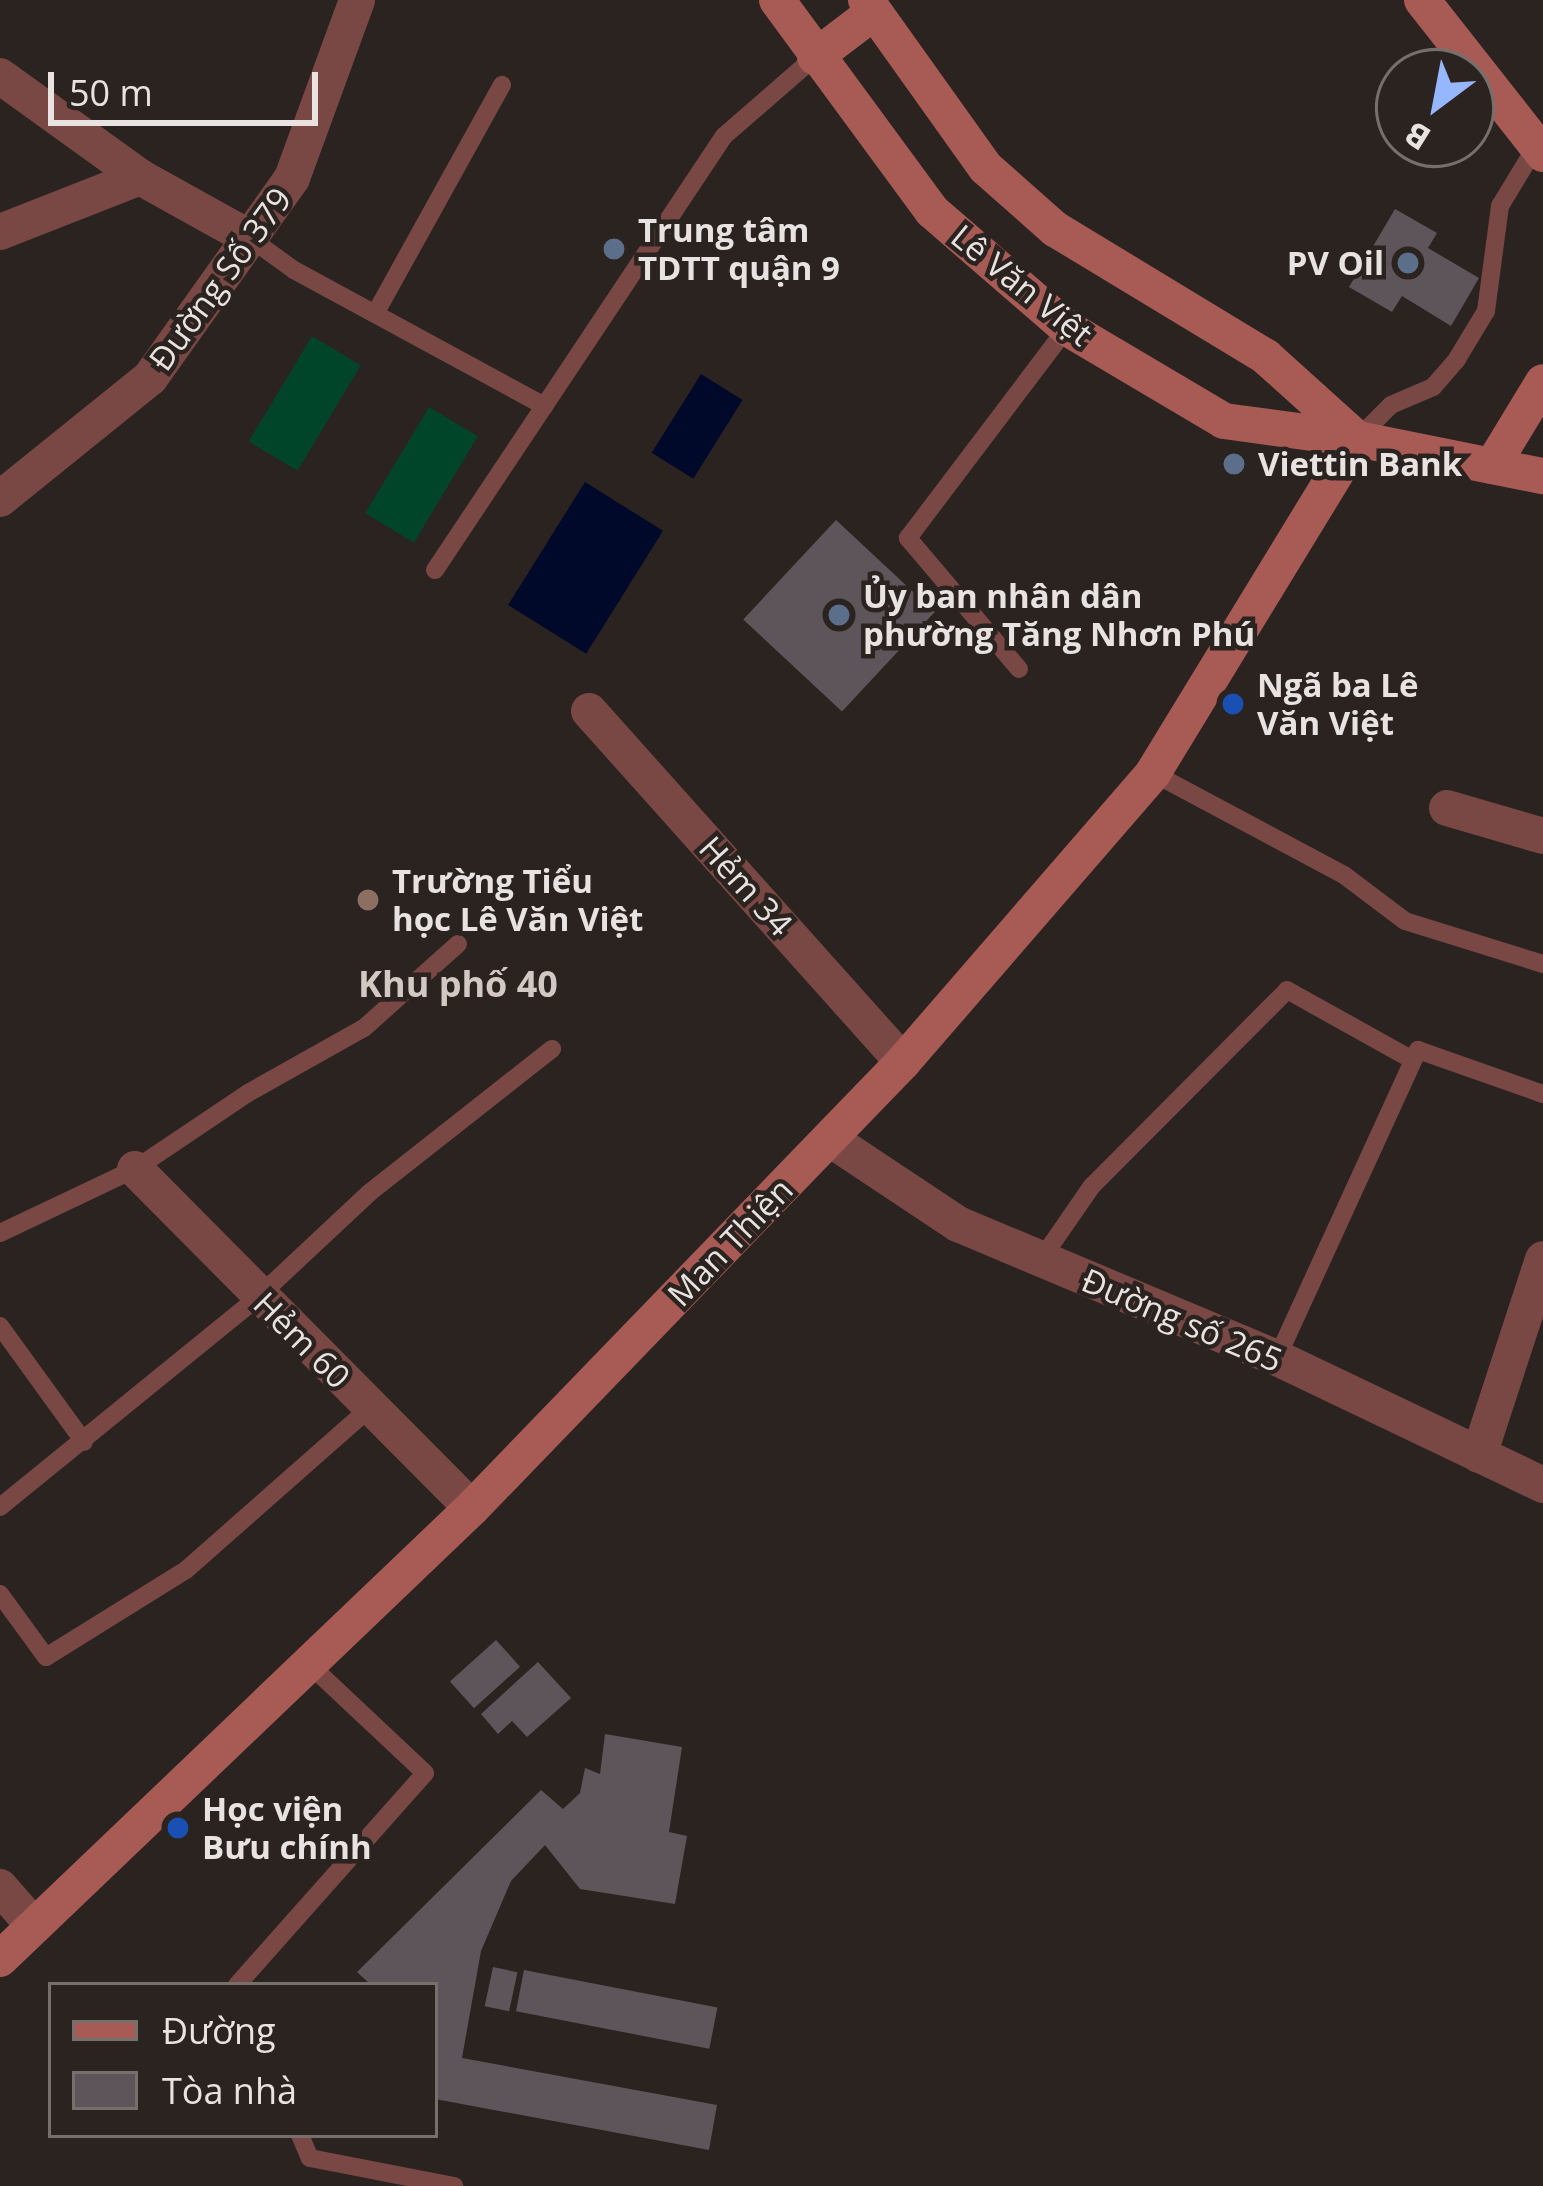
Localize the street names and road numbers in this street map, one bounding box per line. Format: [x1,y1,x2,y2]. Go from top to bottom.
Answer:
street label: Đường Số 379 [141,180,299,378]
street label: Lê Văn Việt [944,216,1100,354]
street label: Hẻm 34 [691,828,801,944]
street label: Man Thiện [659,1170,801,1314]
street label: Đường số 265 [1076,1260,1288,1380]
street label: Hẻm 60 [246,1284,358,1396]

